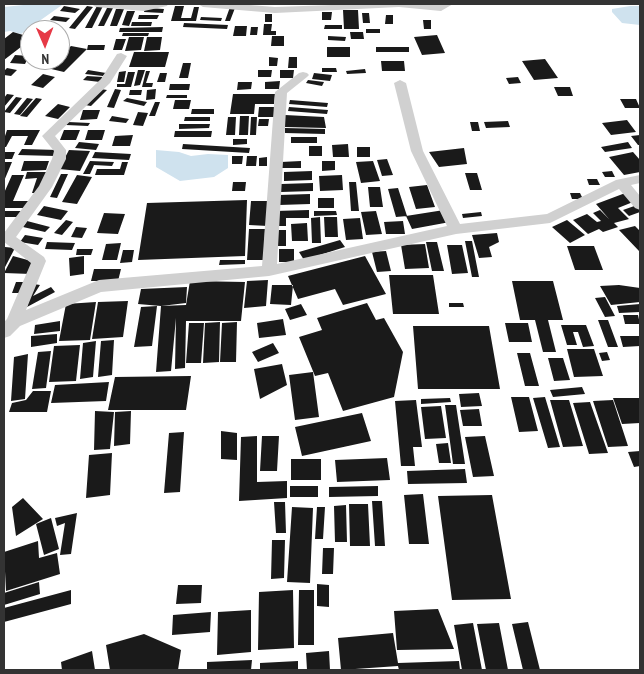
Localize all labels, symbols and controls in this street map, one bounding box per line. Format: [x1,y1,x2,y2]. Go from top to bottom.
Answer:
north arrow [20,20,70,70]
text: N [41,50,49,68]

